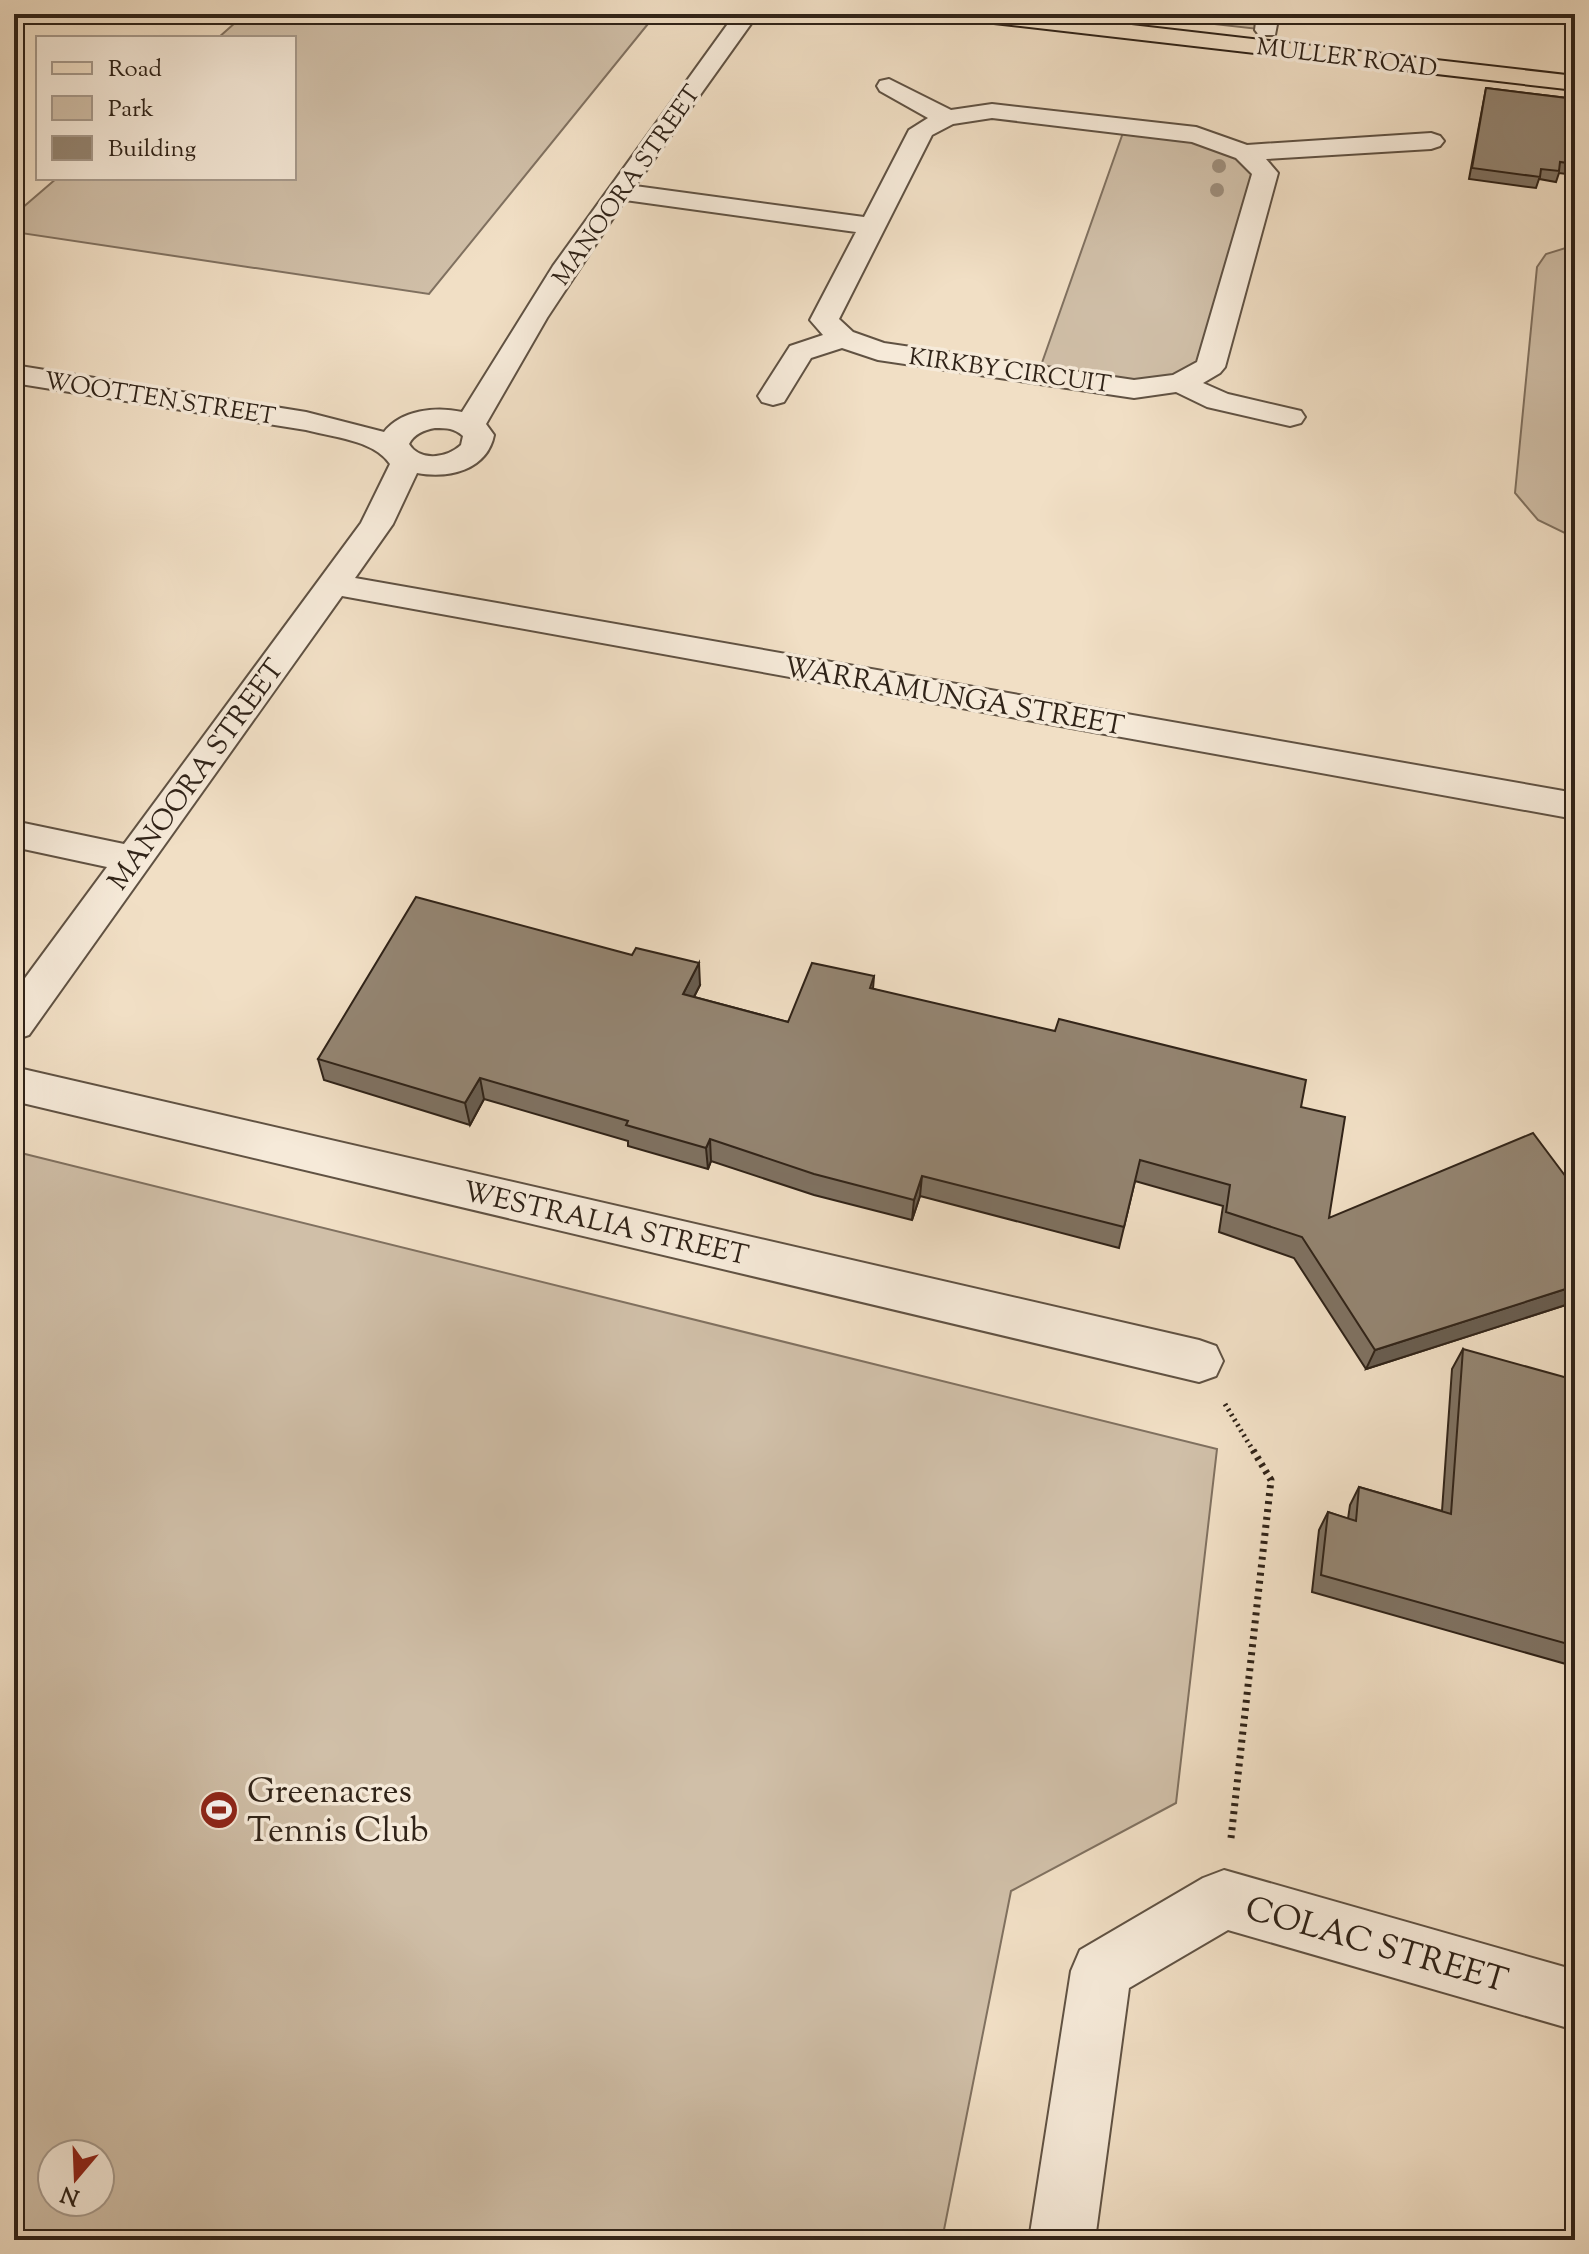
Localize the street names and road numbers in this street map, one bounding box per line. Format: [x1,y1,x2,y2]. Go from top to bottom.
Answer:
street label: MULLER ROAD [1254,31,1439,87]
street label: MANOORA STREET [546,79,710,293]
street label: KIRKBY CIRCUIT [906,341,1113,403]
street label: WOOTTEN STREET [42,365,278,435]
street label: WARRAMUNGA STREET [780,648,1127,748]
street label: MANOORA STREET [100,652,295,900]
street label: WESTRALIA STREET [459,1173,752,1277]
street label: COLAC STREET [1239,1885,1513,2007]

